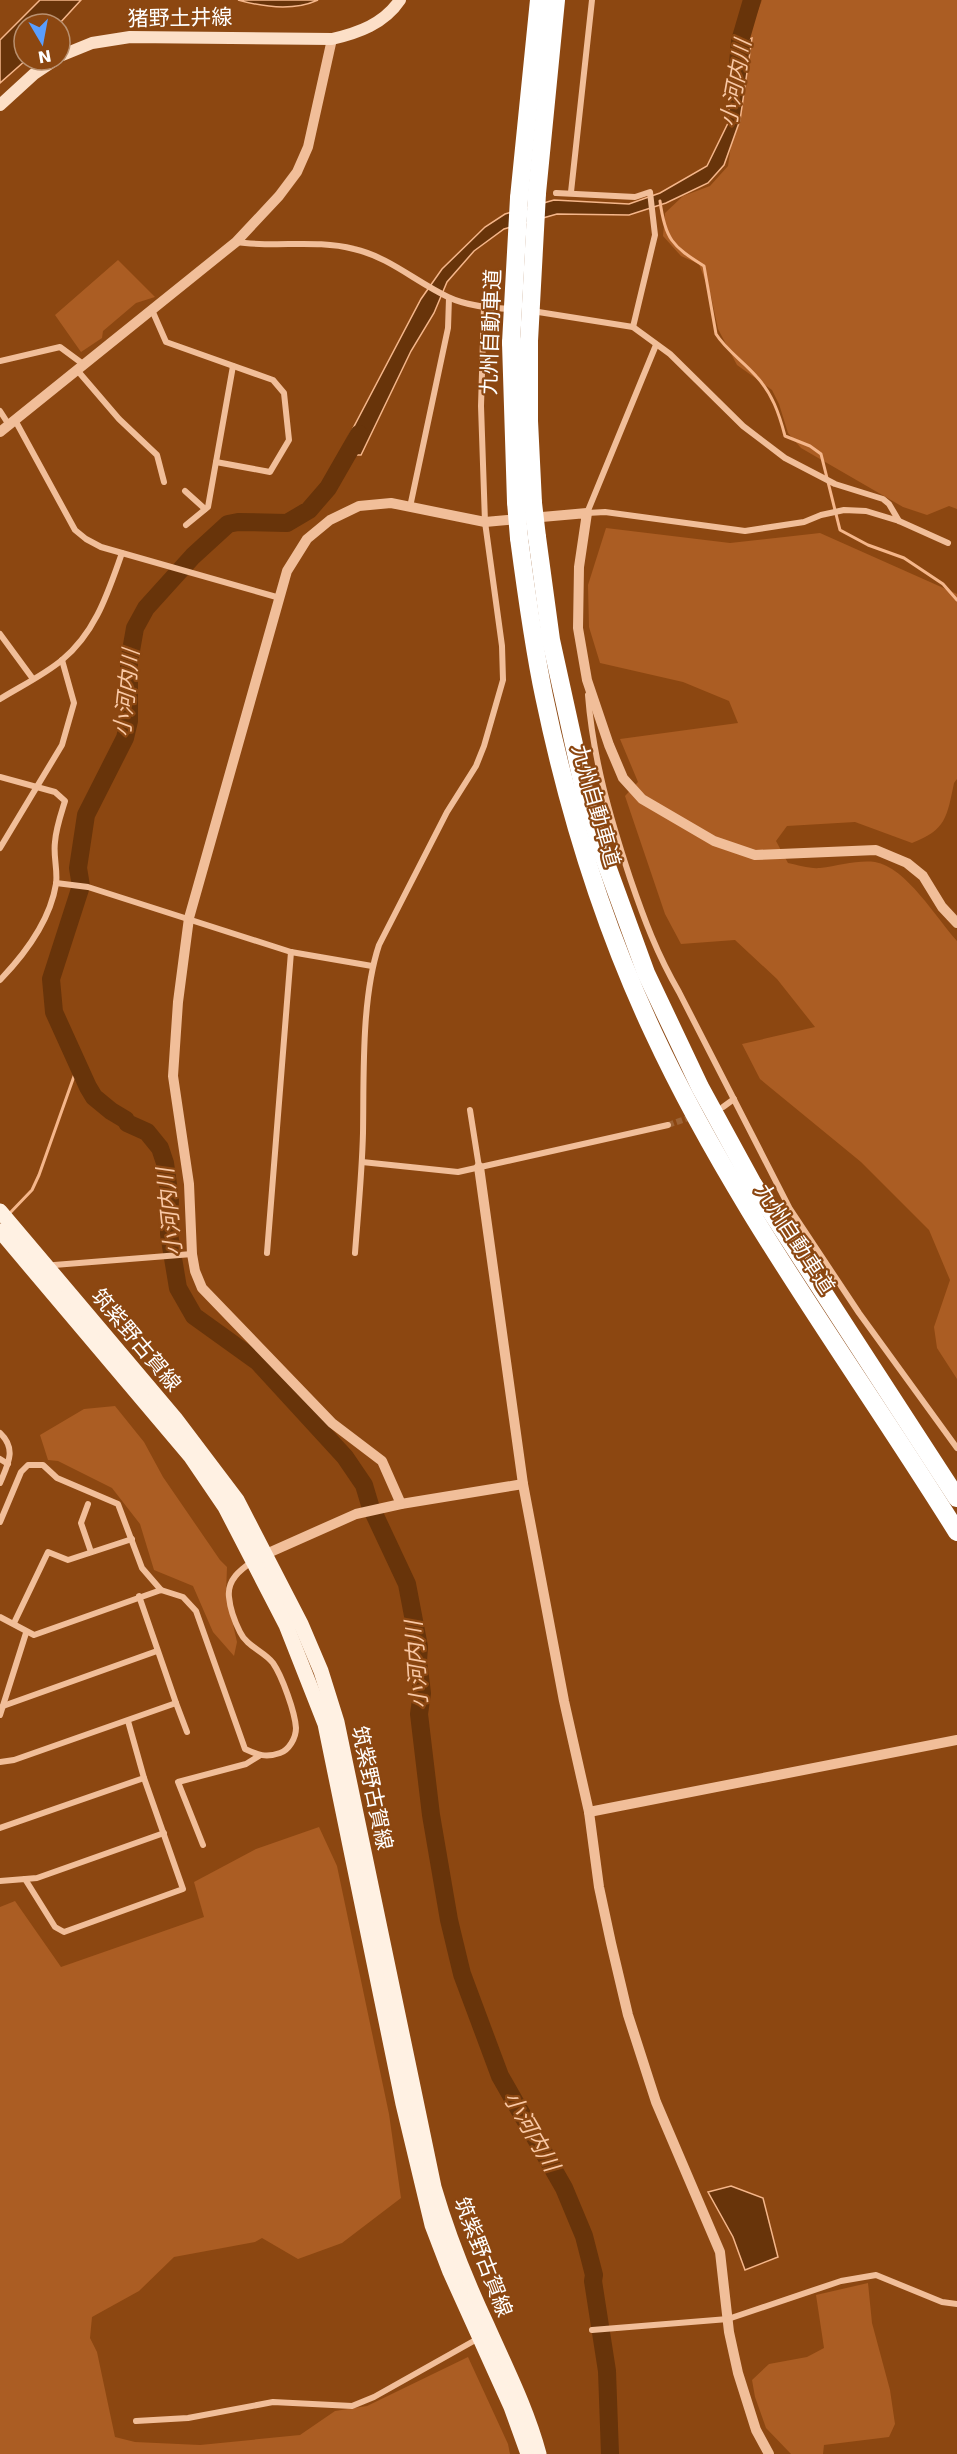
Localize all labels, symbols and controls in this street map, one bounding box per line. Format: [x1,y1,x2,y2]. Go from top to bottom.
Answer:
street label: 猪野土井線 [127,5,233,31]
north arrow [12,12,72,72]
water label: 小河内川 [716,36,756,129]
text: N [36,46,53,67]
street label: 九州自動車道 [477,269,505,395]
water label: 小河内川 [109,646,144,738]
street label: 九州自動車道 [567,742,625,870]
water label: 小河内川 [152,1165,187,1257]
street label: 九州自動車道 [751,1180,839,1298]
street label: 筑紫野古賀線 [86,1284,186,1396]
water label: 小河内川 [401,1618,432,1710]
street label: 筑紫野古賀線 [347,1724,397,1852]
water label: 小河内川 [499,2087,565,2177]
street label: 筑紫野古賀線 [449,2194,517,2320]

